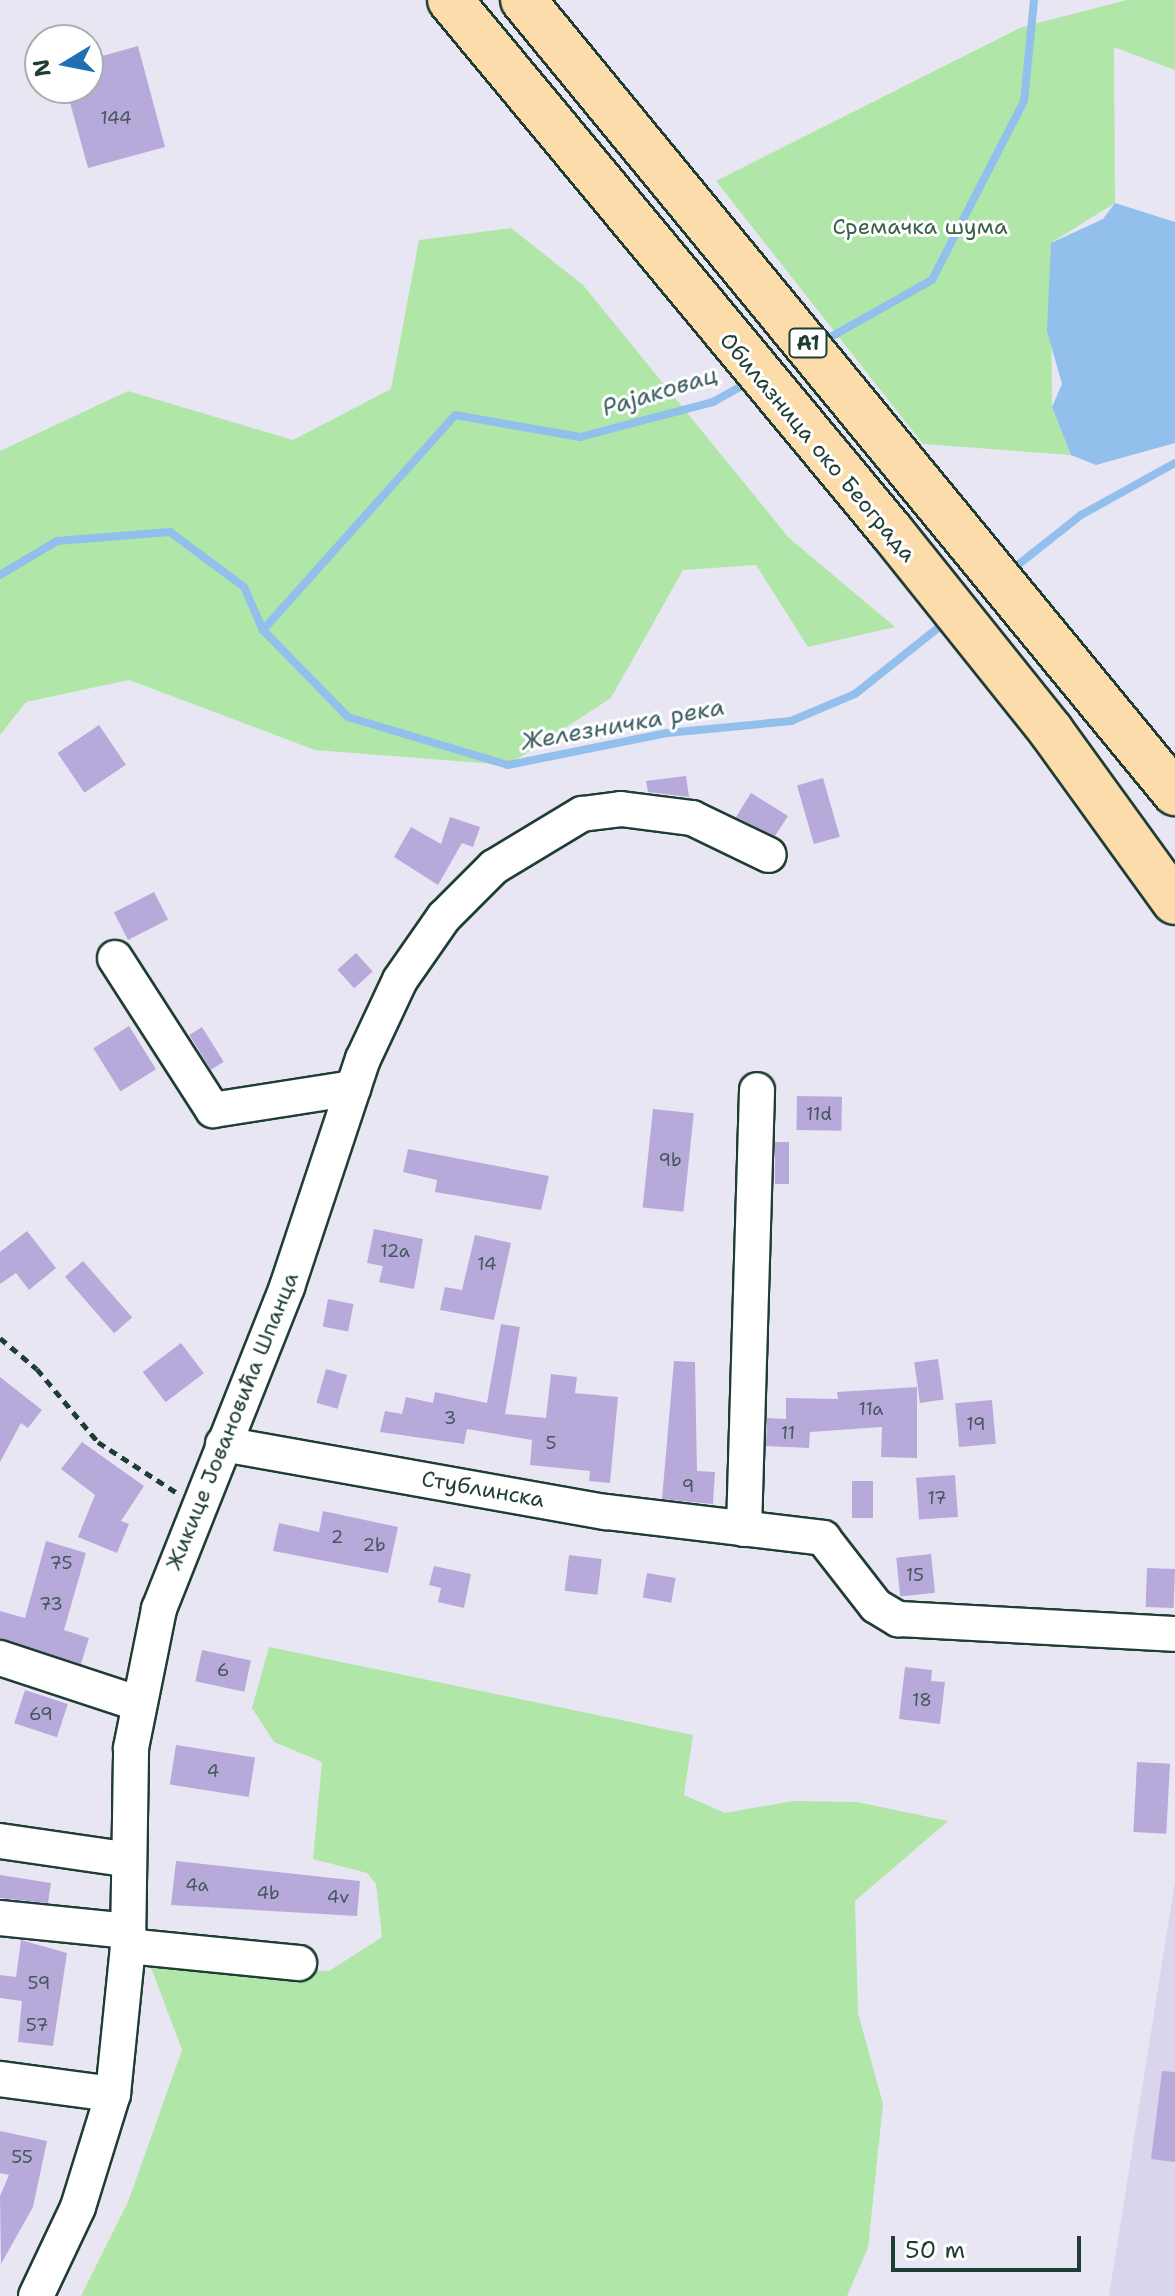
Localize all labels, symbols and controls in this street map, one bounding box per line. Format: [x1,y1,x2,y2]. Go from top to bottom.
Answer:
north arrow [24,24,104,104]
text: N [26,57,58,79]
house number: 144 [100,107,132,129]
park label: Сремачка шума [832,214,1008,240]
street label: Обилазница око Београда [714,327,922,567]
road number: A1 [788,327,828,359]
water label: Рајаковац [599,361,721,423]
water label: Железничка река [519,693,727,757]
house number: 11d [806,1103,832,1125]
house number: 9b [658,1149,682,1171]
house number: 12a [380,1240,410,1262]
house number: 14 [477,1253,497,1275]
street label: Жикице Јовановића Шпанца [160,1268,304,1574]
house number: 11a [859,1398,883,1420]
house number: 3 [444,1407,456,1429]
house number: 19 [966,1413,986,1435]
house number: 11 [781,1422,795,1444]
house number: 5 [545,1432,557,1454]
street label: Стублинска [419,1465,547,1513]
house number: 9 [682,1475,694,1497]
house number: 17 [927,1487,947,1509]
house number: 2 [331,1526,343,1548]
house number: 2b [362,1534,386,1556]
house number: 75 [50,1552,72,1574]
house number: 15 [906,1564,924,1586]
house number: 73 [39,1593,63,1615]
house number: 6 [217,1659,229,1681]
house number: 18 [912,1689,932,1711]
house number: 69 [29,1703,53,1725]
house number: 4 [207,1760,219,1782]
house number: 4a [185,1874,209,1896]
house number: 4b [256,1882,280,1904]
house number: 4v [327,1886,349,1908]
house number: 59 [28,1972,50,1994]
house number: 57 [26,2014,48,2036]
house number: 55 [11,2146,33,2168]
scale bar [895,2220,1085,2270]
text: 50 m [905,2234,965,2266]

